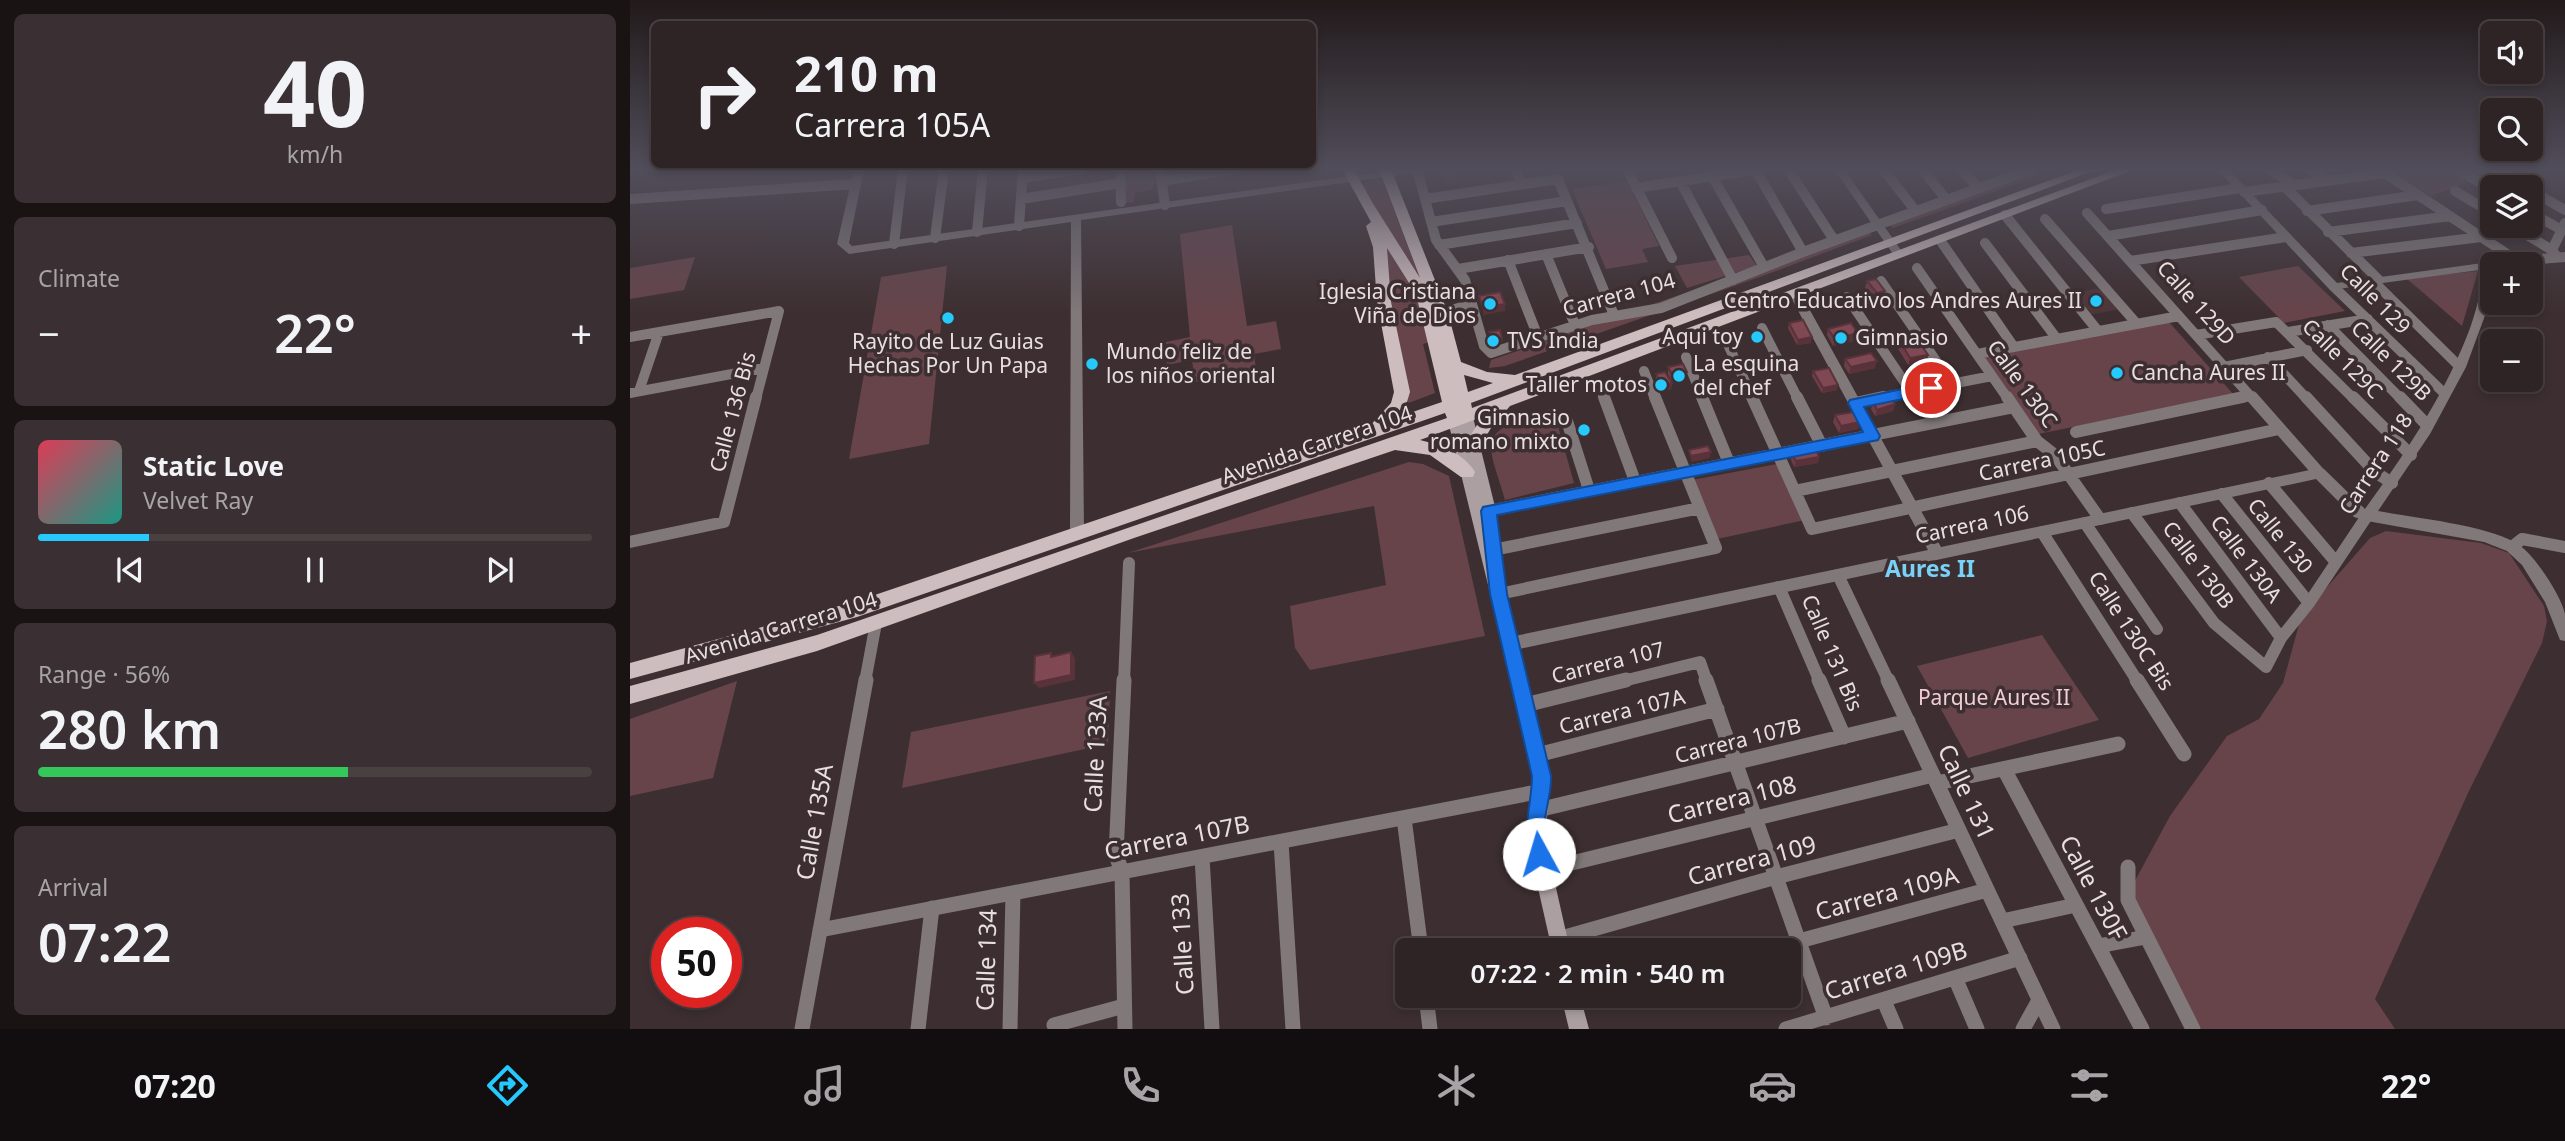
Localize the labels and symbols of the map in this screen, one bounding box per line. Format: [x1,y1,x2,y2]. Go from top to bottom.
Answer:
street label: Calle 129D [2151,254,2242,351]
street label: Calle 129 [2334,257,2417,340]
street label: Carrera 104 [1559,266,1678,322]
place label: Iglesia Cristiana Viña de Dios [1319,277,1476,329]
place label: Centro Educativo los Andres Aures II [1724,286,2082,314]
marker: Centro Educativo los Andres Aures II [2088,293,2104,309]
marker: Iglesia Cristiana Viña de Dios [1482,296,1498,312]
marker: Rayito de Luz Guias Hechas Por Un Papa [940,310,956,326]
street label: Calle 129C [2297,312,2389,404]
street label: Calle 129B [2345,314,2438,407]
place label: Aqui toy [1662,322,1743,350]
place label: Gimnasio [1855,323,1948,351]
place label: TVS India [1507,326,1598,354]
place label: Rayito de Luz Guias Hechas Por Un Papa [848,327,1048,379]
marker: Aqui toy [1749,329,1765,345]
marker: Gimnasio [1833,330,1849,346]
marker: TVS India [1485,333,1501,349]
street label: Calle 130C [1981,334,2064,433]
place label: Mundo feliz de los niños oriental [1106,337,1276,389]
street label: Calle 136 Bis [702,348,762,475]
place label: La esquina del chef [1693,349,1799,401]
marker: Mundo feliz de los niños oriental [1084,356,1100,372]
pin [1901,358,1961,418]
place label: Cancha Aures II [2131,358,2286,386]
marker: Cancha Aures II [2109,365,2125,381]
marker: La esquina del chef [1671,368,1687,384]
place label: Taller motos [1526,370,1647,398]
marker: Taller motos [1653,377,1669,393]
street label: Avenida Carrera 104 [1218,398,1416,490]
place label: Gimnasio romano mixto [1430,403,1570,455]
street label: Carrera 118 [2332,407,2418,519]
marker: Gimnasio romano mixto [1576,422,1592,438]
street label: Carrera 105C [1976,433,2108,487]
street label: Calle 130 [2242,492,2320,579]
street label: Carrera 106 [1912,498,2031,550]
street label: Calle 130A [2205,509,2289,608]
street label: Calle 130B [2157,515,2241,614]
district label: Aures II [1885,552,1975,584]
street label: Calle 130C Bis [2083,565,2181,696]
street label: Avenida Carrera 104 [681,584,880,670]
street label: Calle 131 Bis [1796,590,1870,715]
street label: Carrera 107 [1548,634,1667,690]
street label: Carrera 107A [1556,682,1688,740]
park label: Parque Aures II [1918,683,2070,711]
street label: Calle 133A [1075,694,1114,813]
street label: Carrera 107B [1672,711,1804,769]
street label: Calle 131 [1931,738,2004,845]
street label: Calle 135A [787,760,840,882]
street label: Carrera 108 [1664,767,1800,831]
street label: Carrera 107B [1101,806,1252,867]
position arrow [1502,817,1576,891]
street label: Carrera 109 [1684,827,1820,893]
street label: Calle 130F [2053,829,2136,946]
street label: Carrera 109A [1811,857,1963,928]
street label: Calle 133 [1162,892,1201,996]
street label: Calle 134 [967,908,1004,1011]
speed limit sign: 50 [651,917,742,1008]
street label: Carrera 109B [1820,932,1971,1007]

